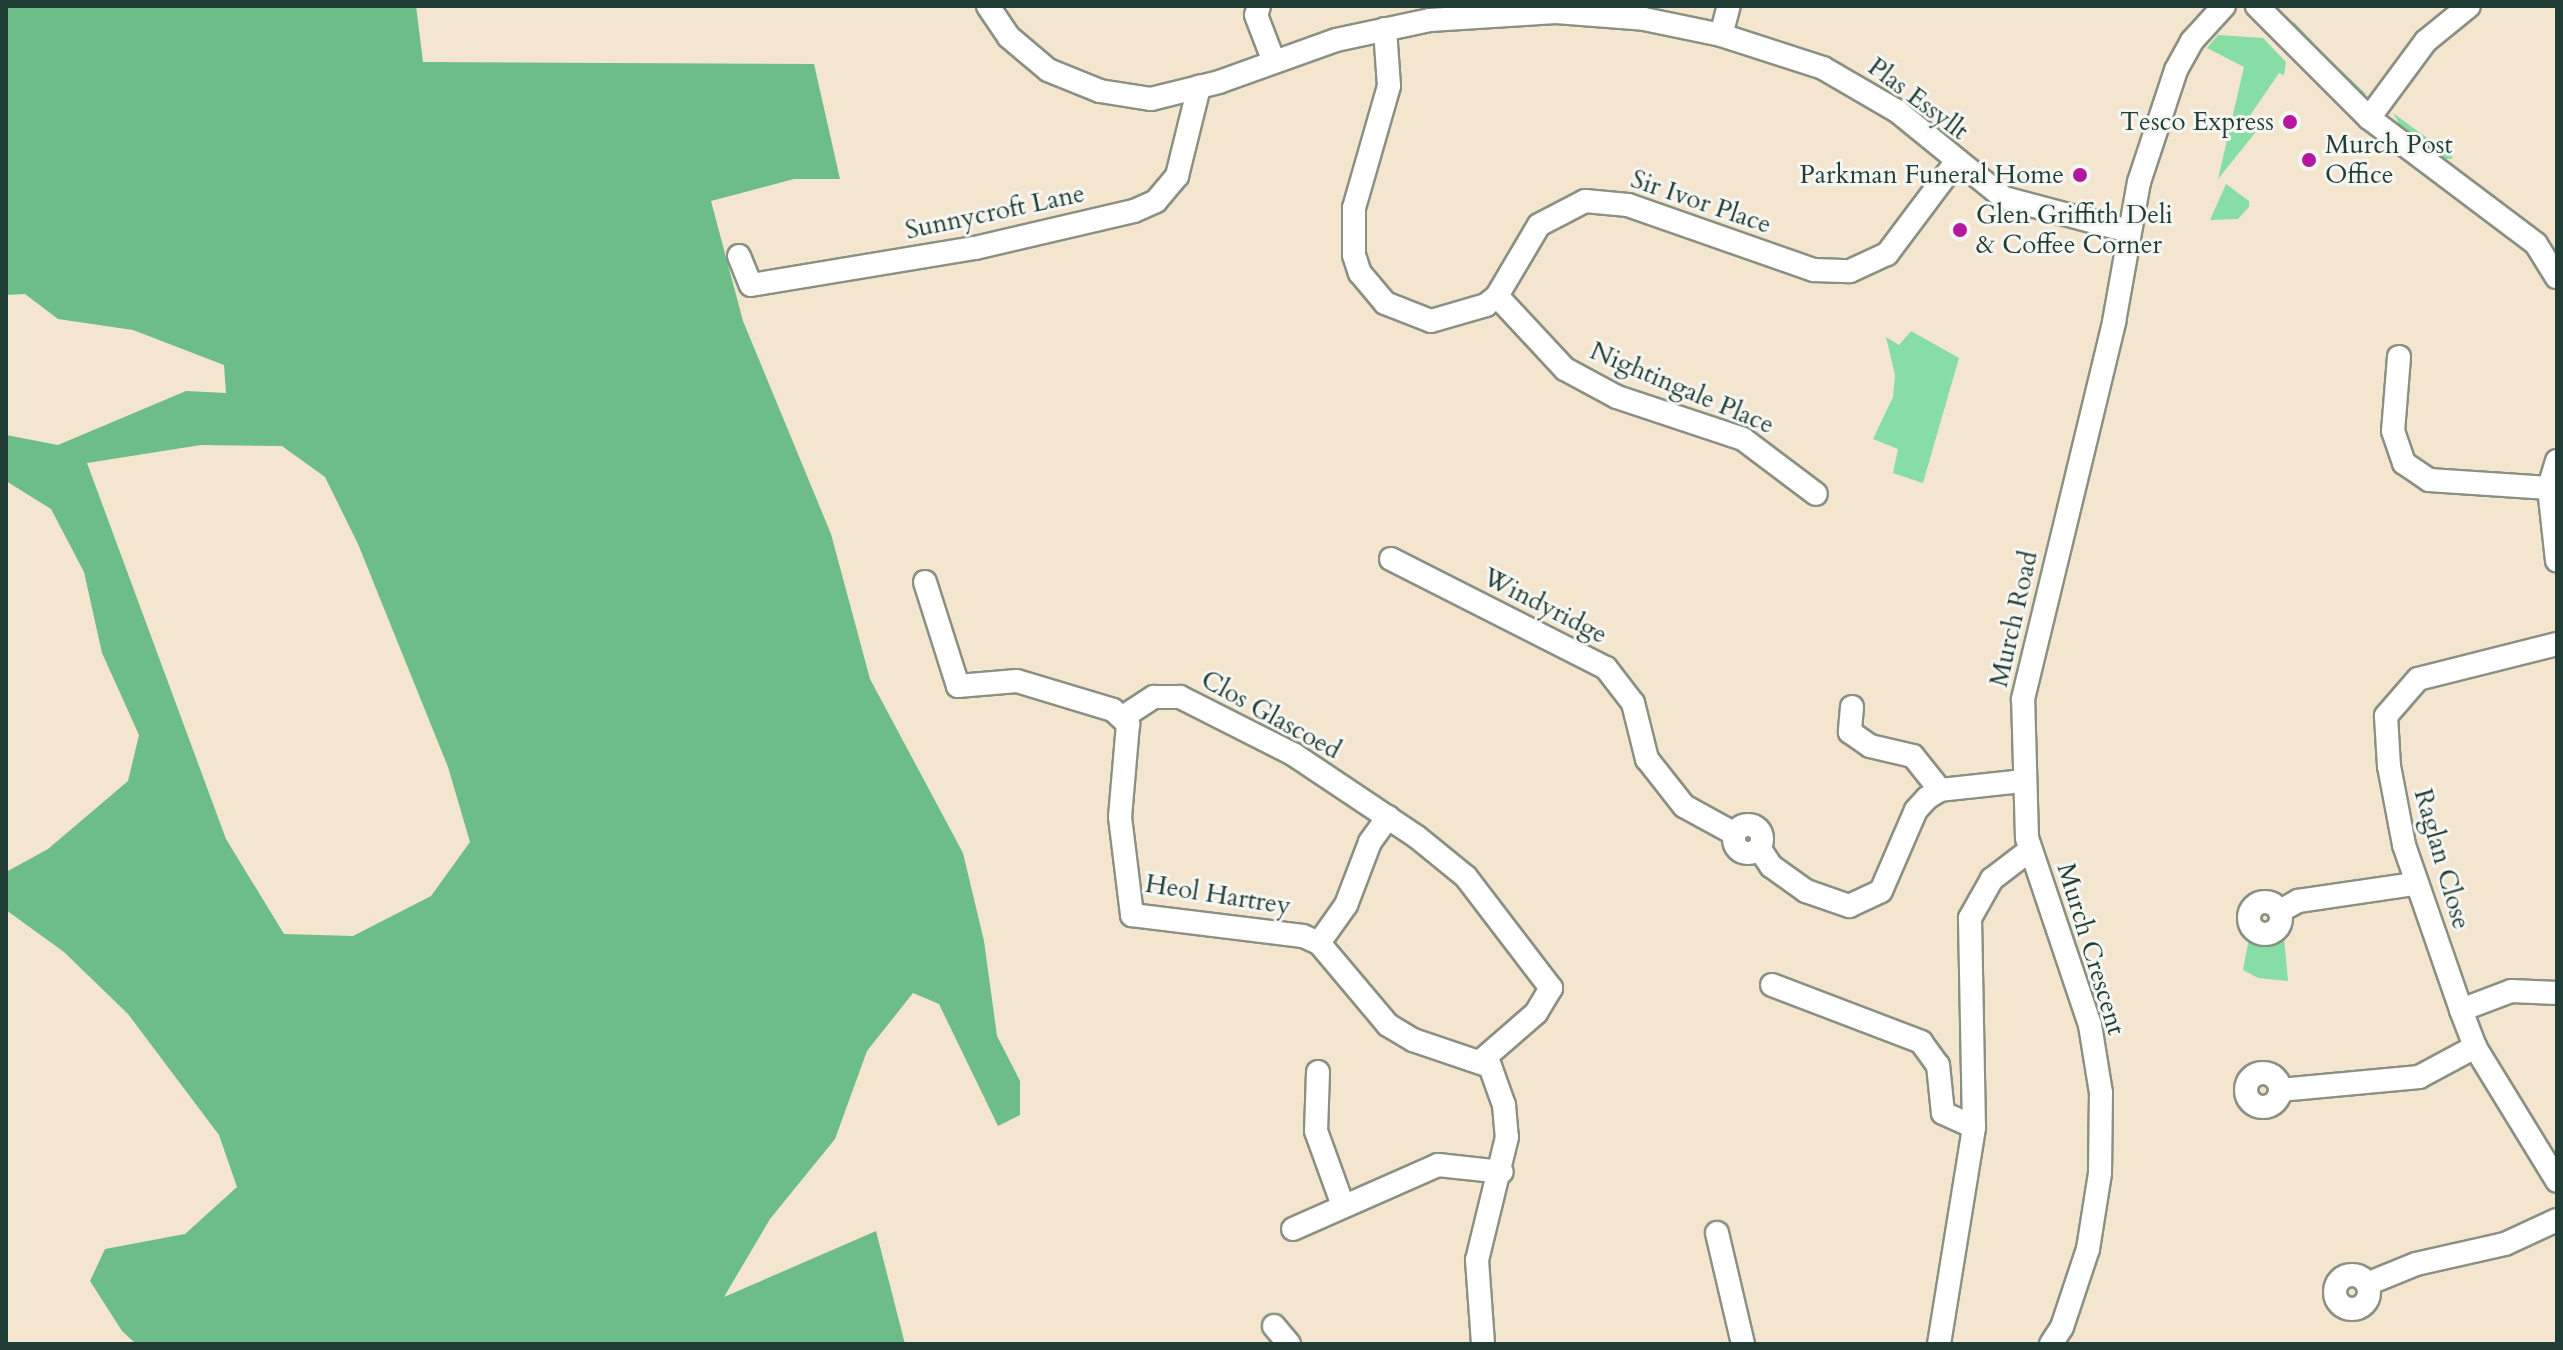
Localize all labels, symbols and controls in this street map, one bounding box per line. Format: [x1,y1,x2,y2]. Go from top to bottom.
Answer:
street label: Plas Essyllt [1862,51,1974,147]
place label: Tesco Express [2120,106,2274,138]
marker: Tesco Express [2281,113,2299,131]
place label: Murch Post Office [2325,129,2453,190]
marker: Murch Post Office [2300,151,2318,169]
place label: Parkman Funeral Home [1799,159,2064,191]
street label: Sir Ivor Place [1627,163,1775,241]
marker: Parkman Funeral Home [2071,166,2089,184]
street label: Sunnycroft Lane [902,178,1088,246]
place label: Glen Griffith Deli & Coffee Corner [1976,199,2173,260]
marker: Glen Griffith Deli & Coffee Corner [1951,221,1969,239]
street label: Nightingale Place [1585,335,1779,441]
street label: Murch Road [1983,548,2045,690]
street label: Windyridge [1478,561,1612,651]
street label: Clos Glascoed [1196,664,1346,766]
street label: Raglan Close [2407,785,2477,933]
street label: Murch Crescent [2050,859,2132,1039]
street label: Heol Hartrey [1143,868,1293,922]

